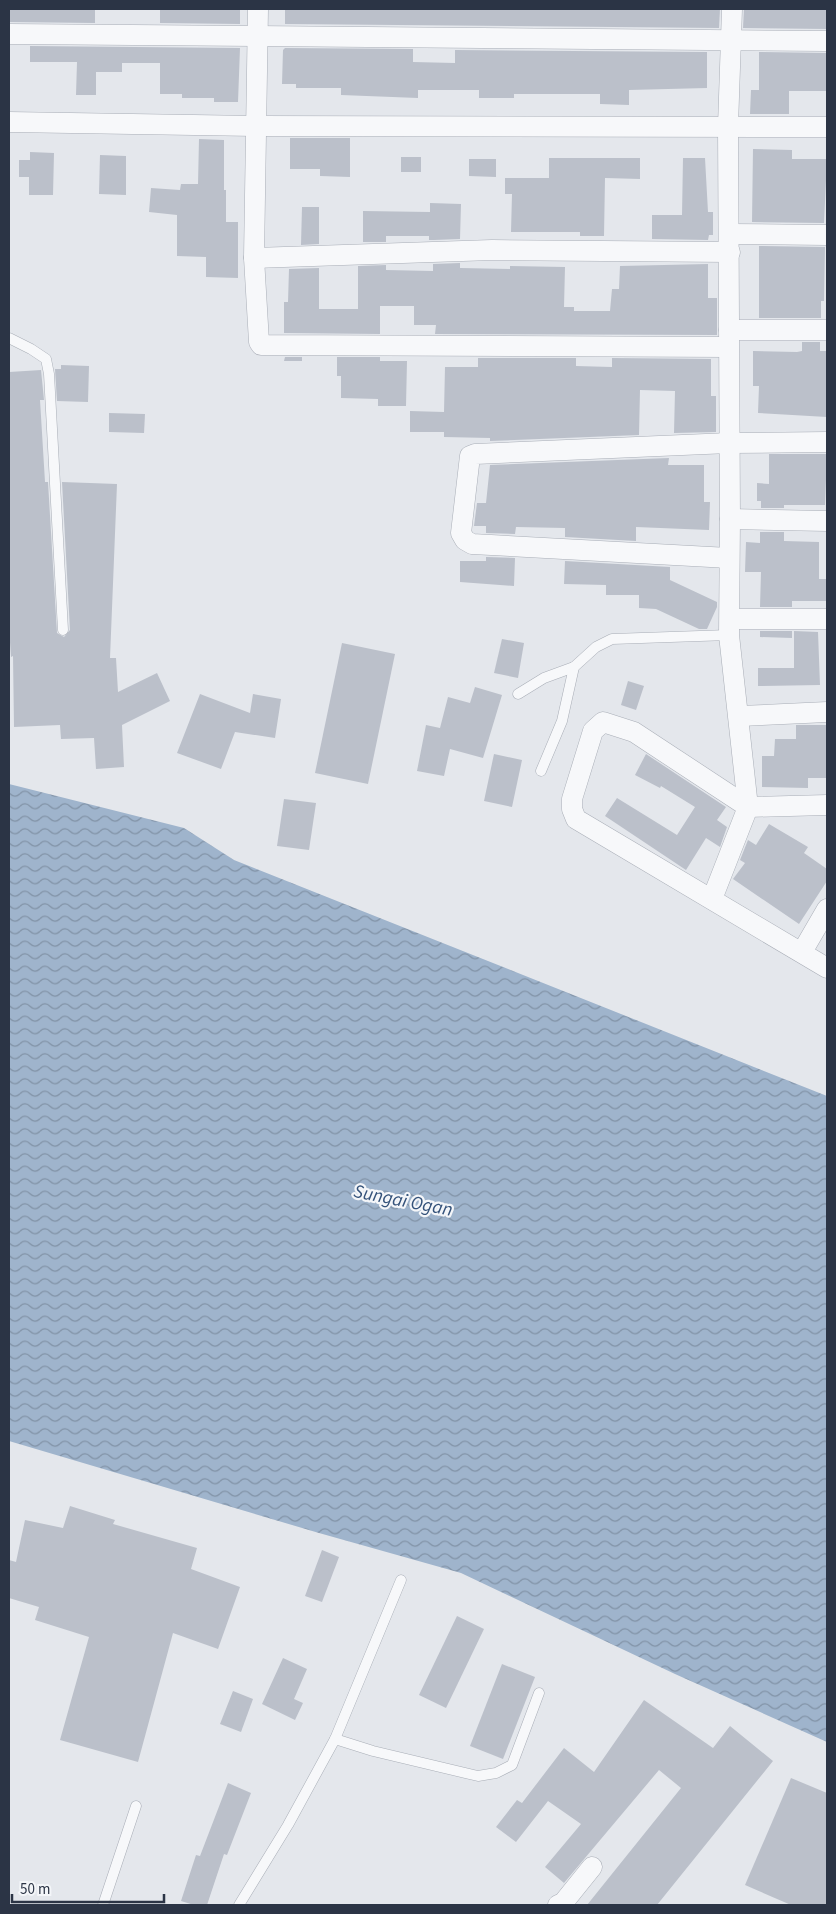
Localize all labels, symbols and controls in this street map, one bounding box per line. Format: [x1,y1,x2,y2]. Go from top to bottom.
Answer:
water label: Sungai Ogan [351,1178,455,1224]
scale bar [12,1872,165,1904]
text: 50 m [20,1879,50,1900]

